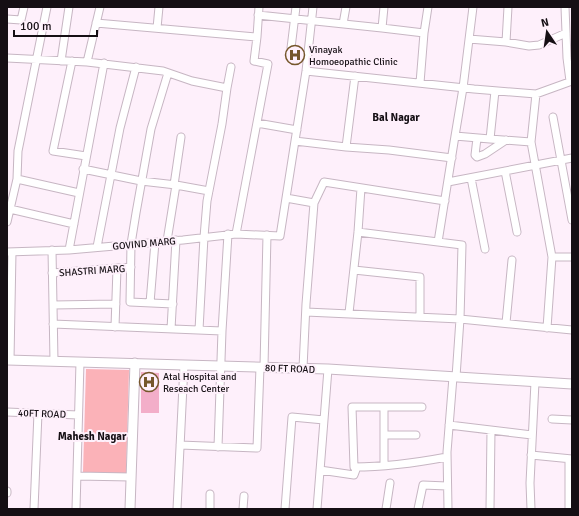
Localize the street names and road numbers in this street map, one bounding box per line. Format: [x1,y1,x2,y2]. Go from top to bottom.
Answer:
street label: GOVIND MARG [112,235,176,253]
street label: SHASTRI MARG [59,263,126,279]
street label: 80 FT ROAD [265,362,315,376]
street label: 40FT ROAD [18,407,66,421]

